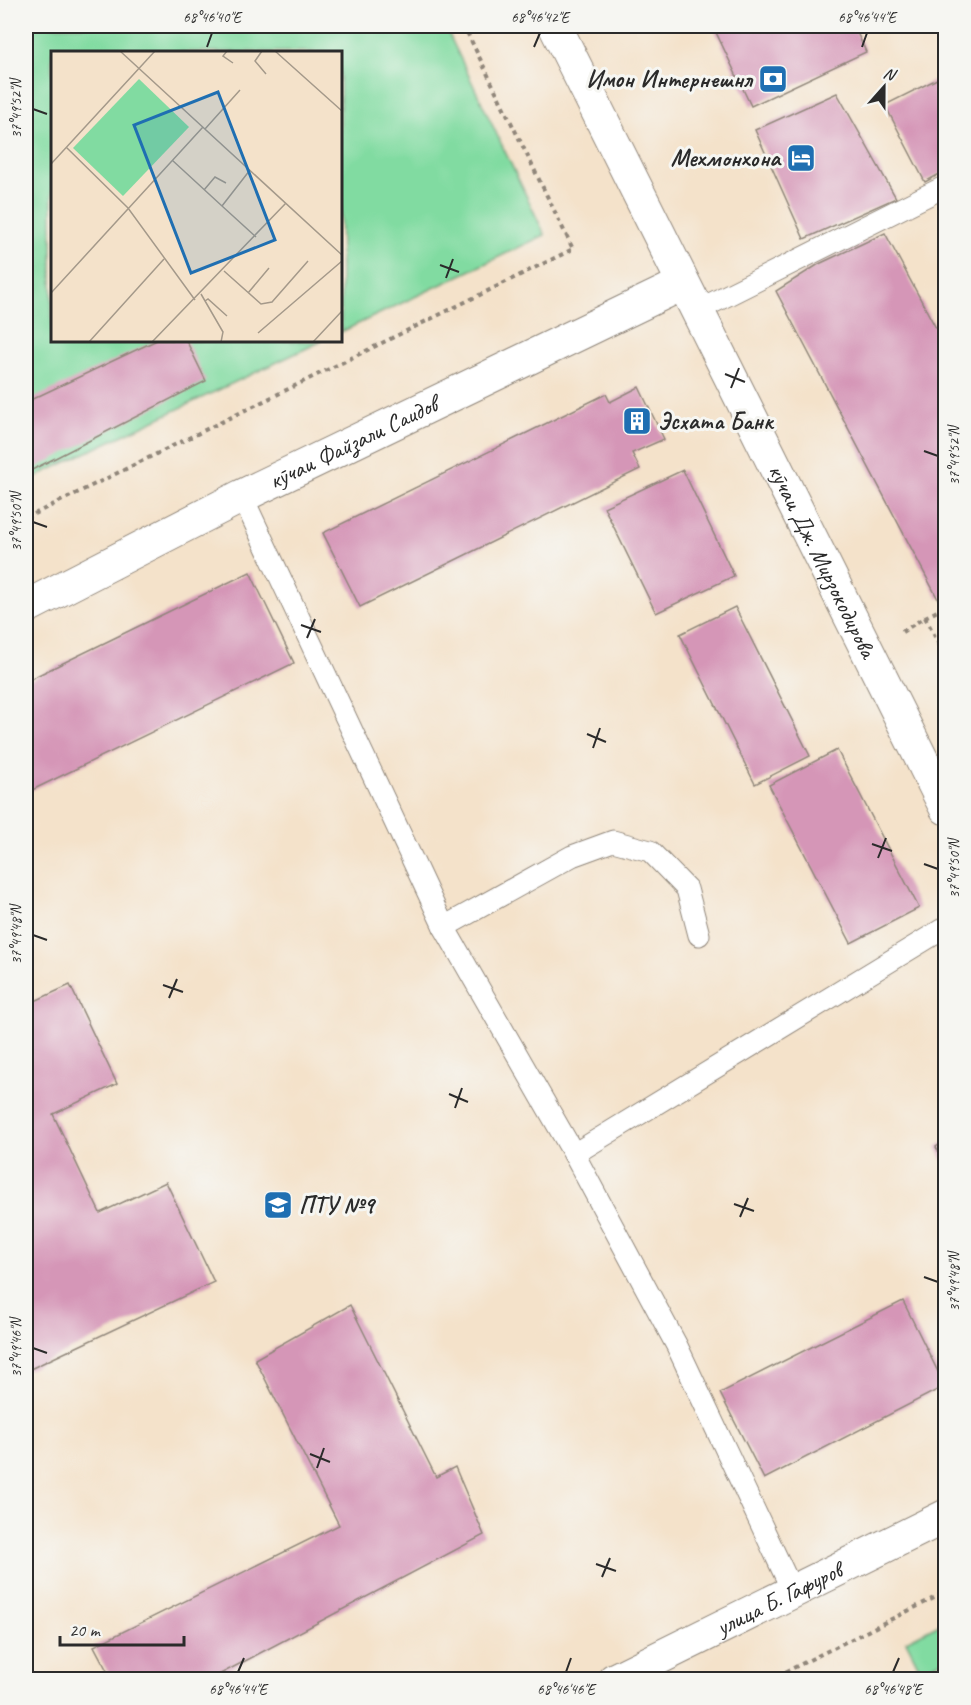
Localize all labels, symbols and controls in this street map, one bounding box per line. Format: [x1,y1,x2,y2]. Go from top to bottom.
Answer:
text: 68°46'40"E [183,8,243,27]
text: 68°46'42"E [511,8,571,27]
text: 68°46'44"E [838,8,898,27]
inset map [51,51,342,342]
north arrow [854,57,914,117]
bank icon: Имон Интернешнл [757,63,789,95]
text: N [881,63,900,86]
place label: Имон Интернешнл [586,64,754,94]
text: 37°49'52"N [7,76,26,139]
hotel icon: Мехмонхона [785,142,817,174]
place label: Мехмонхона [671,143,782,173]
street label: кӯчаи Файзали Саидов [264,387,447,496]
building icon: Эсхата Банк [621,405,653,437]
place label: Эсхата Банк [658,406,775,436]
text: 37°49'52"N [945,423,964,486]
street label: кӯчаи Дж. Мирзокодирова [761,459,884,665]
text: 37°49'50"N [7,489,26,552]
text: 37°49'50"N [945,836,964,899]
text: 37°49'48"N [7,902,26,965]
school or university icon: ПТУ №9 [262,1189,294,1221]
place label: ПТУ №9 [299,1190,376,1220]
text: 37°49'48"N [945,1249,964,1312]
text: 37°49'46"N [7,1315,26,1378]
street label: улица Б. Гафуров [709,1553,851,1643]
scale bar [60,1609,184,1647]
text: 20 m [69,1619,102,1641]
text: 68°46'44"E [209,1680,269,1699]
text: 68°46'46"E [537,1680,597,1699]
text: 68°46'48"E [864,1680,924,1699]

